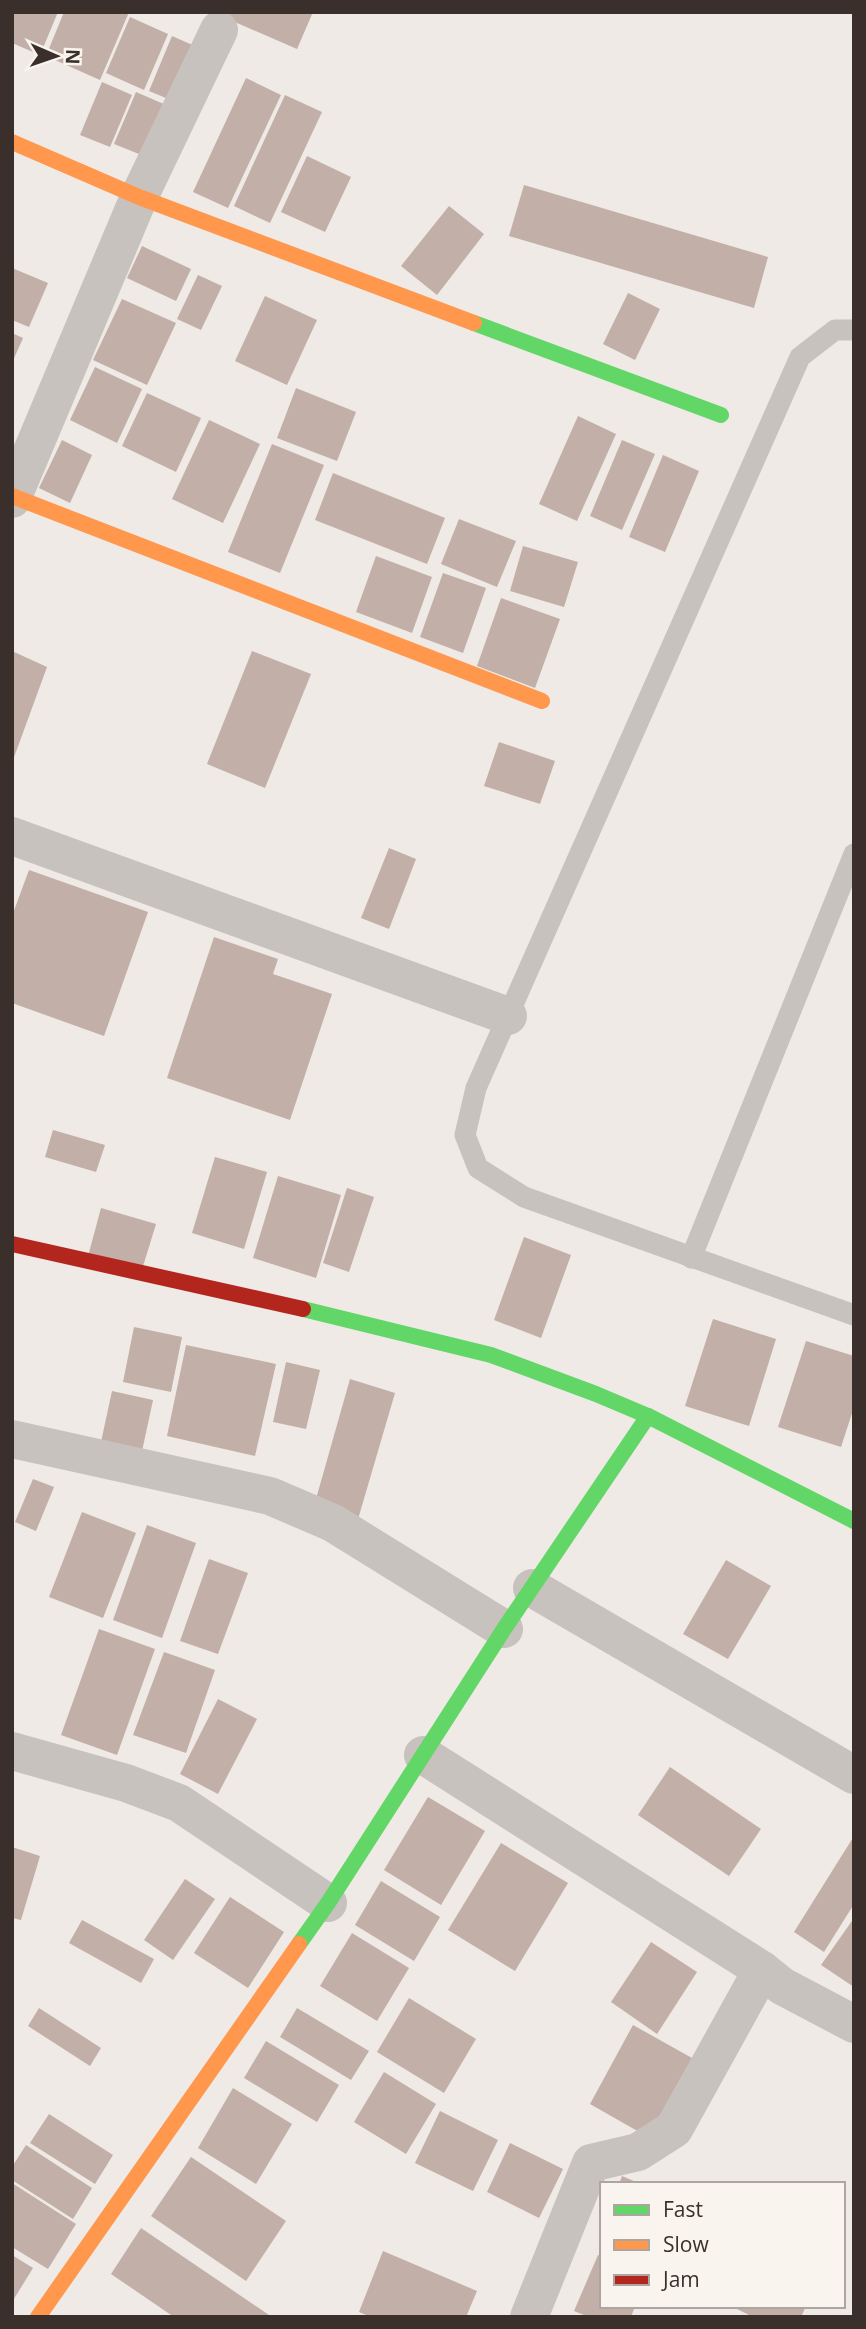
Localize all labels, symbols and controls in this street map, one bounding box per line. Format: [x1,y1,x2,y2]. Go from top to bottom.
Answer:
north arrow [21,21,91,91]
text: N [60,48,86,65]
legend [600,2182,845,2308]
text: Fast [663,2195,703,2223]
text: Slow [663,2230,709,2258]
text: Jam [661,2265,700,2293]

